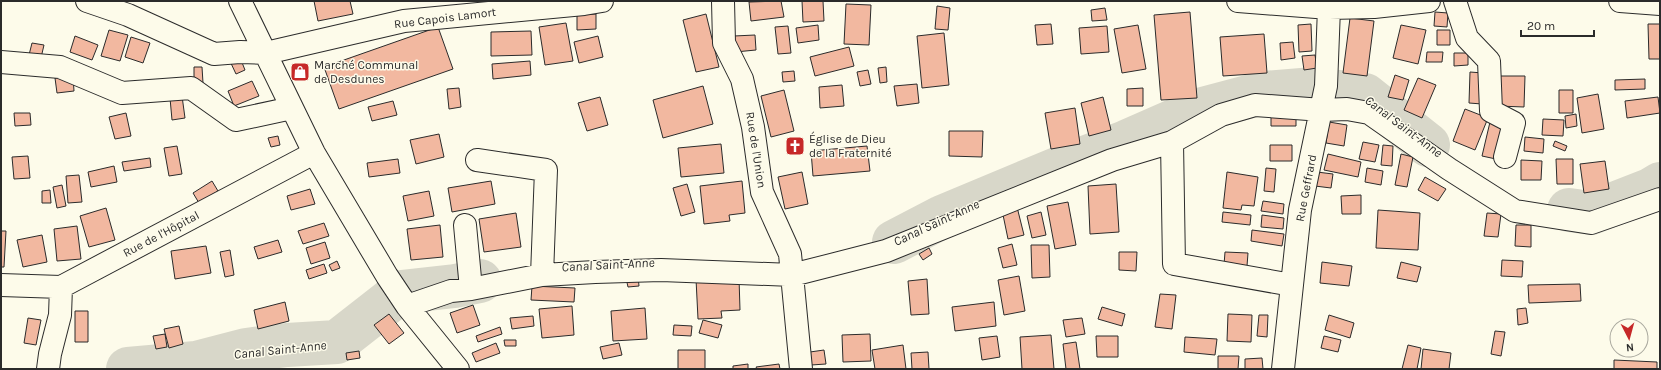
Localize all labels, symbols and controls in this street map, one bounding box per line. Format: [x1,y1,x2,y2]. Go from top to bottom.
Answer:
street label: Rue Capois Lamort [393,5,497,31]
scale bar [1521,12,1594,38]
text: 20 m [1527,19,1555,33]
place label: Marché Communal de Desdunes [314,58,418,86]
shop icon: Marché Communal de Desdunes [289,61,311,83]
water label: Canal Saint-Anne [1362,92,1445,160]
street label: Rue de l'Union [743,111,769,189]
place label: Église de Dieu de la Fraternité [809,131,892,160]
church icon: Église de Dieu de la Fraternité [784,135,806,157]
street label: Rue Geffrard [1293,153,1319,223]
water label: Canal Saint-Anne [891,196,981,249]
street label: Rue de l'Hôpital [120,208,202,260]
water label: Canal Saint-Anne [561,255,655,274]
north arrow [1609,318,1649,358]
water label: Canal Saint-Anne [233,337,327,362]
text: N [1625,341,1635,354]

